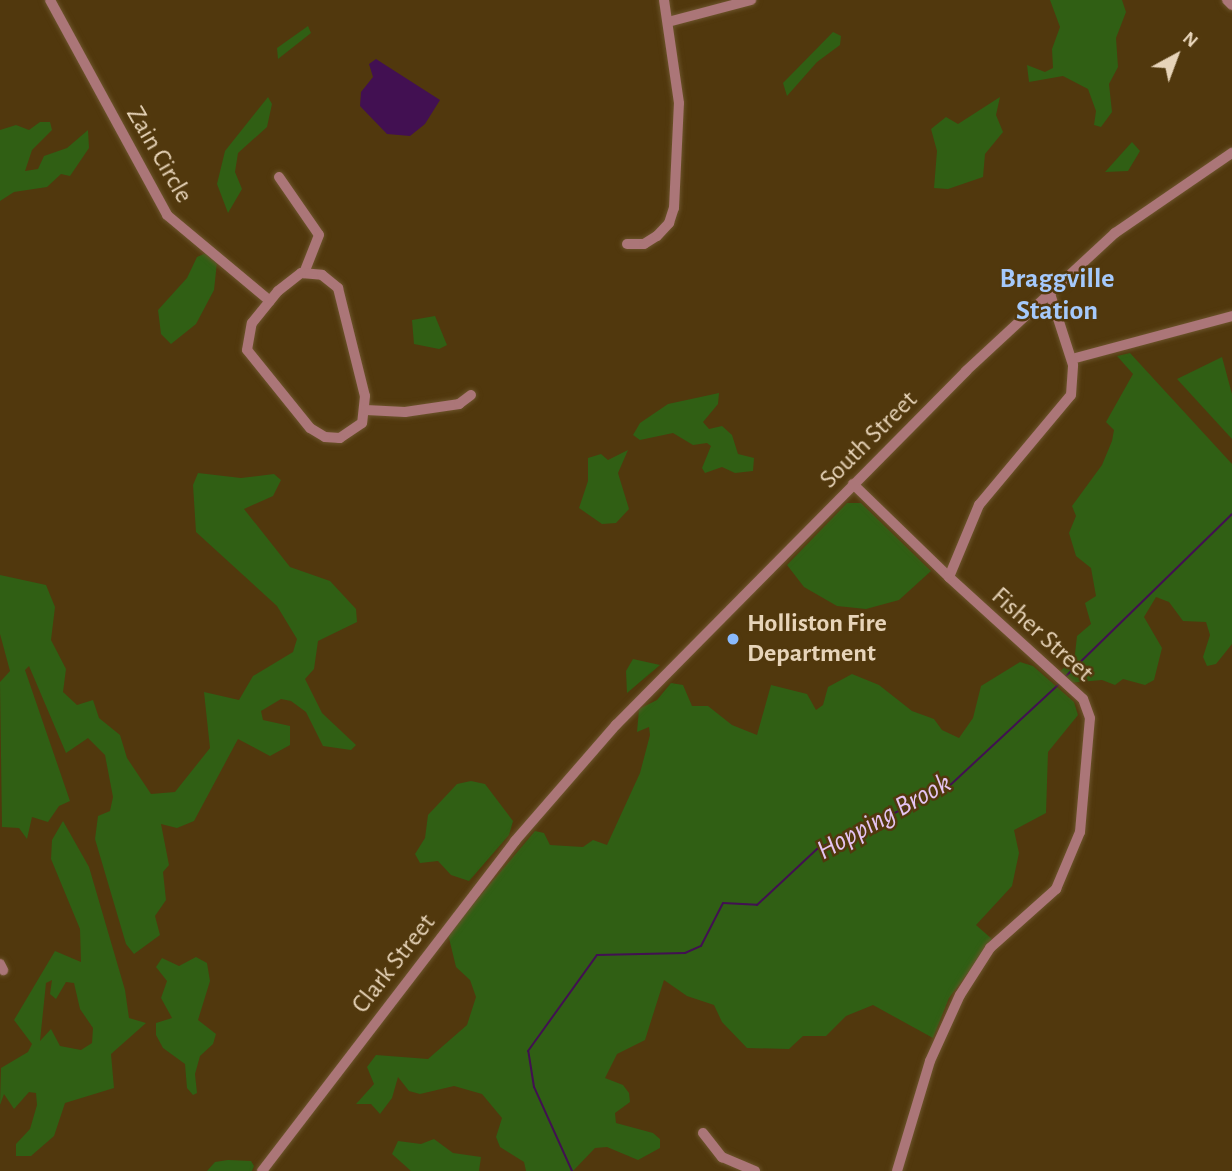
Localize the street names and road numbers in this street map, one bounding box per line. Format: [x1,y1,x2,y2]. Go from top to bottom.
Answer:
street label: Zain Circle [119,101,199,209]
street label: South Street [814,385,924,495]
street label: Fisher Street [985,581,1099,689]
street label: Clark Street [346,908,442,1020]

